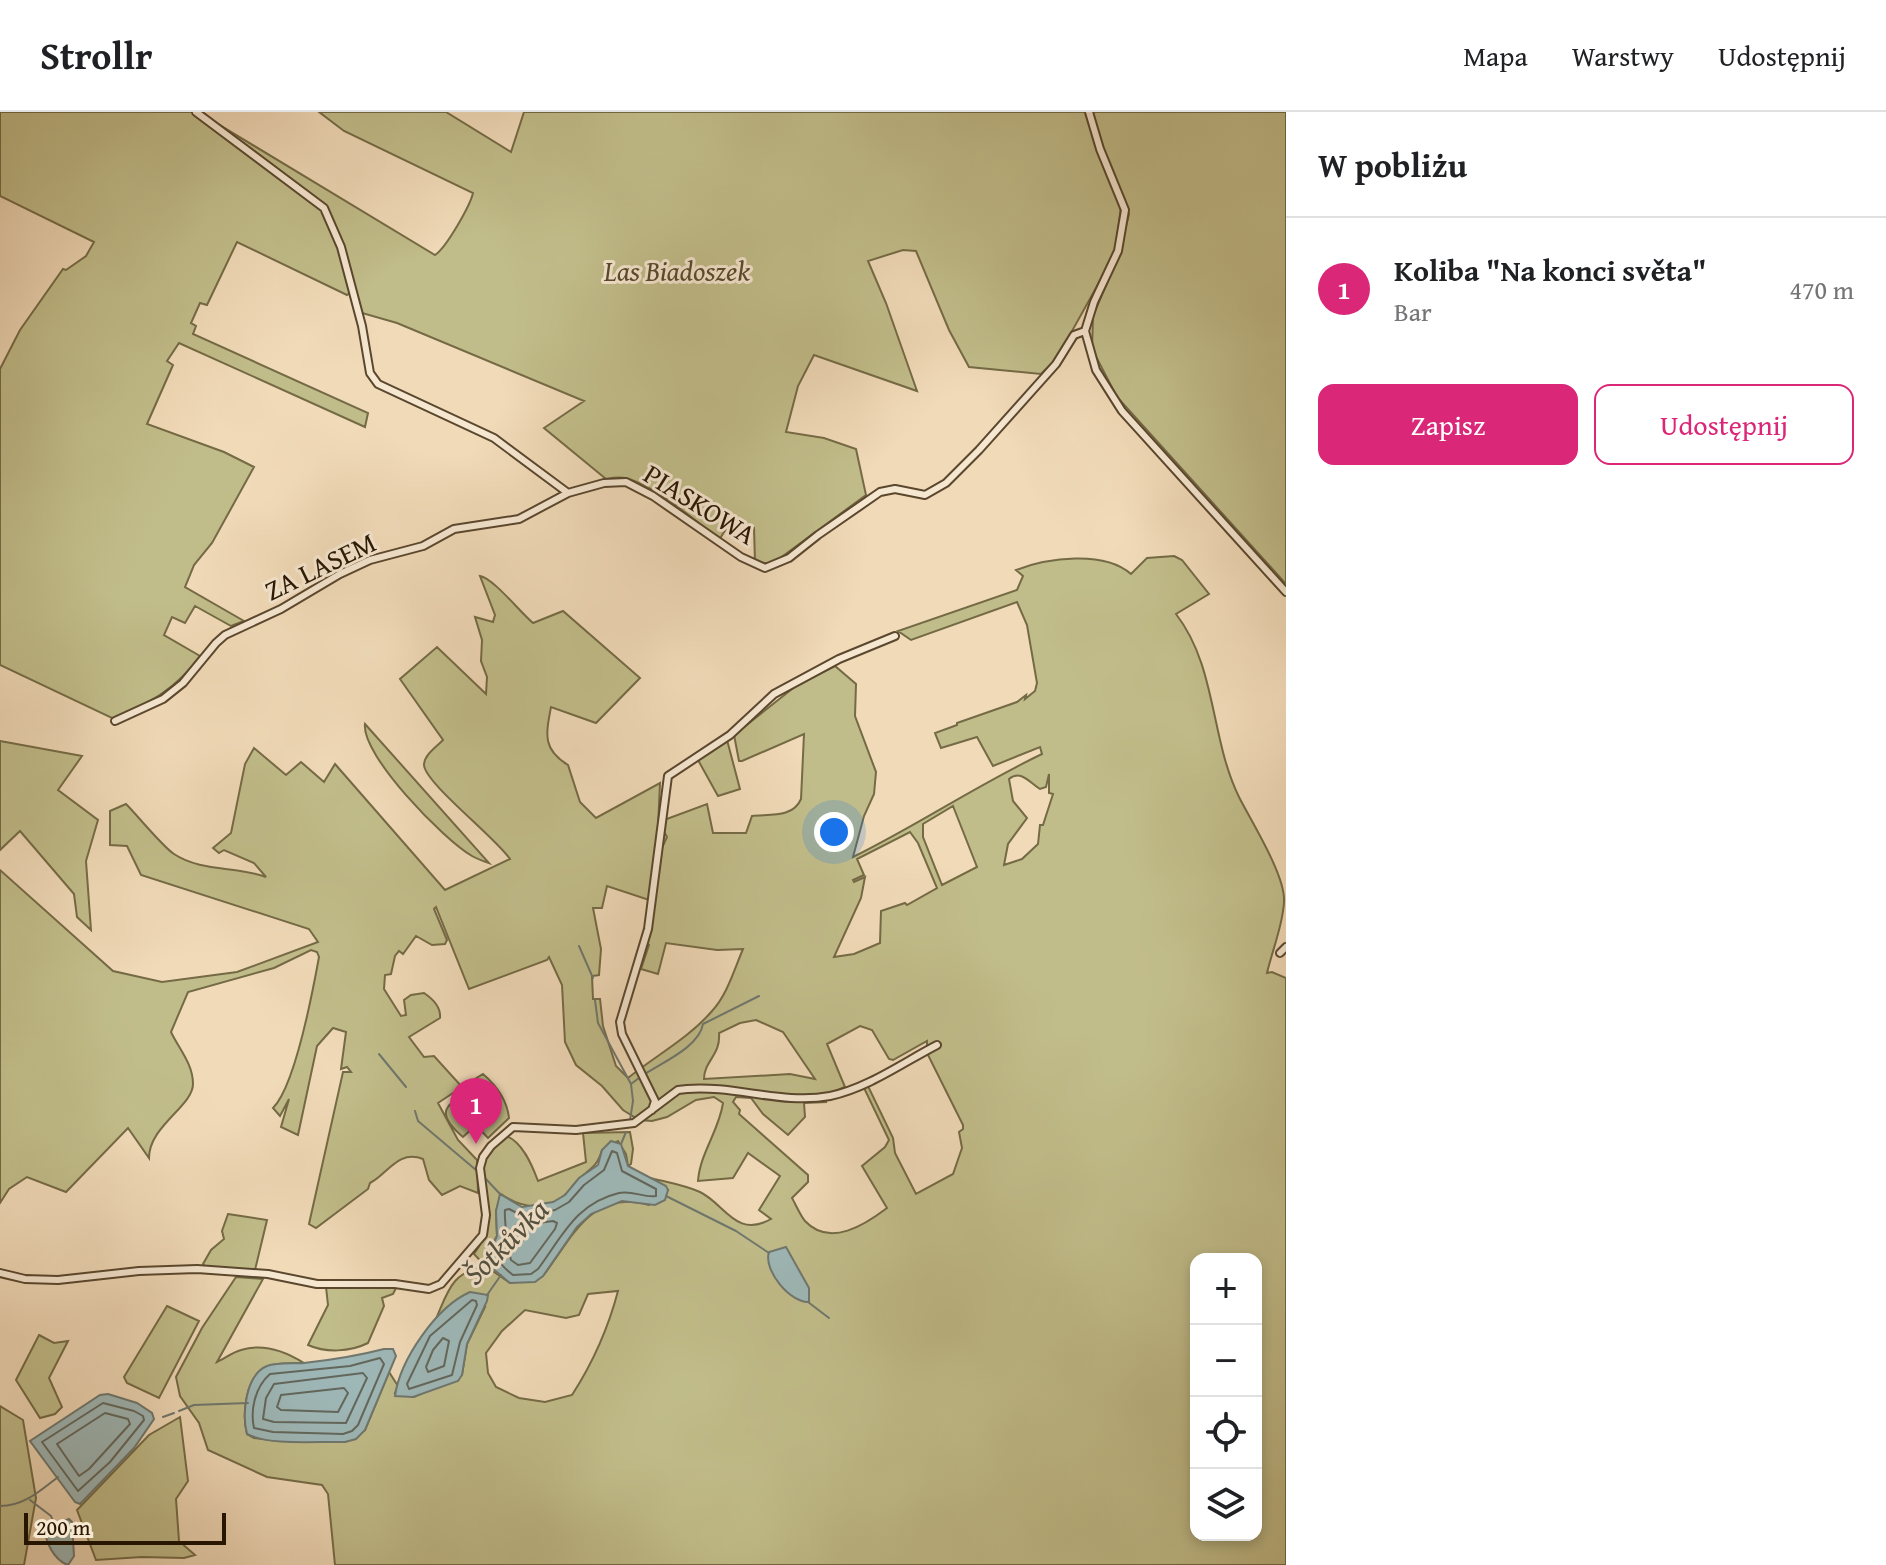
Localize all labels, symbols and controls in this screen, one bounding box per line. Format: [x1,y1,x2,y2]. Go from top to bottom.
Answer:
text: Strollr [40,27,152,83]
text: Mapa [1463,35,1528,76]
text: Warstwy [1572,35,1674,76]
text: Udostępnij [1718,35,1846,76]
text: W pobliżu [1318,140,1467,189]
text: Koliba "Na konci světa" [1394,248,1707,292]
park label: Las Biadoszek [603,250,750,291]
text: 1 [1337,270,1351,309]
text: 470 m [1789,270,1854,309]
text: Bar [1394,292,1432,331]
button: Zapisz [1318,384,1578,465]
button: Udostępnij [1594,384,1854,465]
street label: PIASKOWA [636,453,764,554]
street label: ZA LASEM [257,521,382,610]
your location [814,812,854,852]
pin: 1 [450,1078,502,1144]
water label: Šotkůvka [452,1188,559,1294]
map controls [1190,1253,1262,1541]
button: + [1190,1253,1262,1325]
button: − [1190,1325,1262,1397]
button: locate [1190,1397,1262,1469]
button: layers [1190,1469,1262,1541]
scale bar [24,1509,226,1545]
text: 200 m [36,1511,91,1543]

